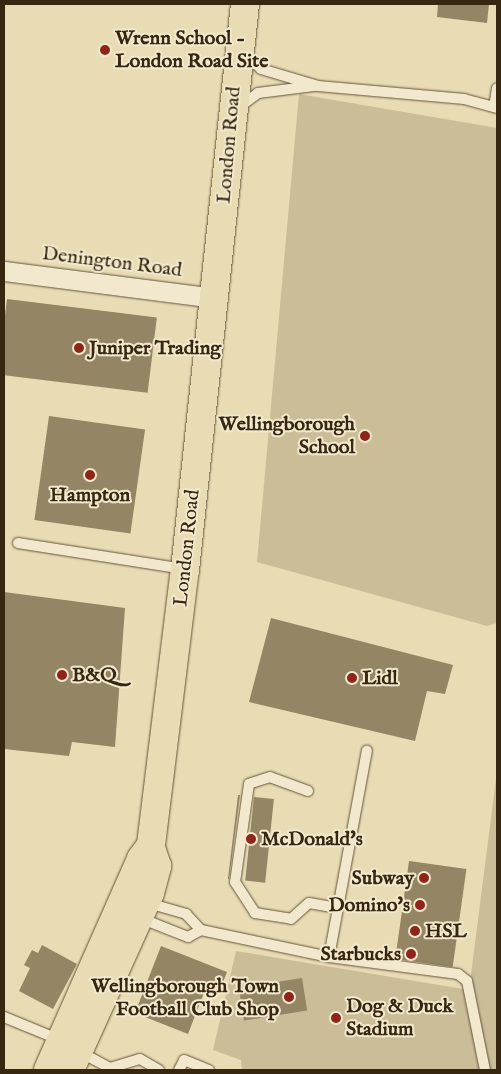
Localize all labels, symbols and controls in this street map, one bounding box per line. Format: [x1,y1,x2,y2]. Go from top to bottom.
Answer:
place label: Wrenn School - London Road Site [115,26,268,73]
marker: Wrenn School - London Road Site [99,44,111,56]
street label: London Road [212,85,246,205]
street label: Denington Road [41,242,183,282]
place label: Juniper Trading [89,336,221,360]
marker: Juniper Trading [73,342,85,354]
place label: Wellingborough School [219,412,355,459]
marker: Wellingborough School [359,430,371,442]
marker: Hampton [84,469,96,481]
place label: Hampton [50,483,130,507]
street label: London Road [169,488,205,608]
place label: B&Q [72,663,117,687]
place label: Lidl [362,666,398,690]
marker: B&Q [56,669,68,681]
marker: Lidl [346,672,358,684]
place label: McDonald's [261,827,363,851]
marker: McDonald's [245,833,257,845]
place label: Subway [352,866,414,890]
marker: Subway [418,872,430,884]
place label: Domino's [329,893,410,917]
marker: Domino's [414,899,426,911]
place label: HSL [425,919,467,943]
marker: HSL [409,925,421,937]
place label: Starbucks [321,942,401,966]
marker: Starbucks [405,948,417,960]
place label: Wellingborough Town Football Club Shop [91,974,279,1021]
marker: Wellingborough Town Football Club Shop [283,991,295,1003]
place label: Dog & Duck Stadium [346,994,453,1041]
marker: Dog & Duck Stadium [330,1012,342,1024]

